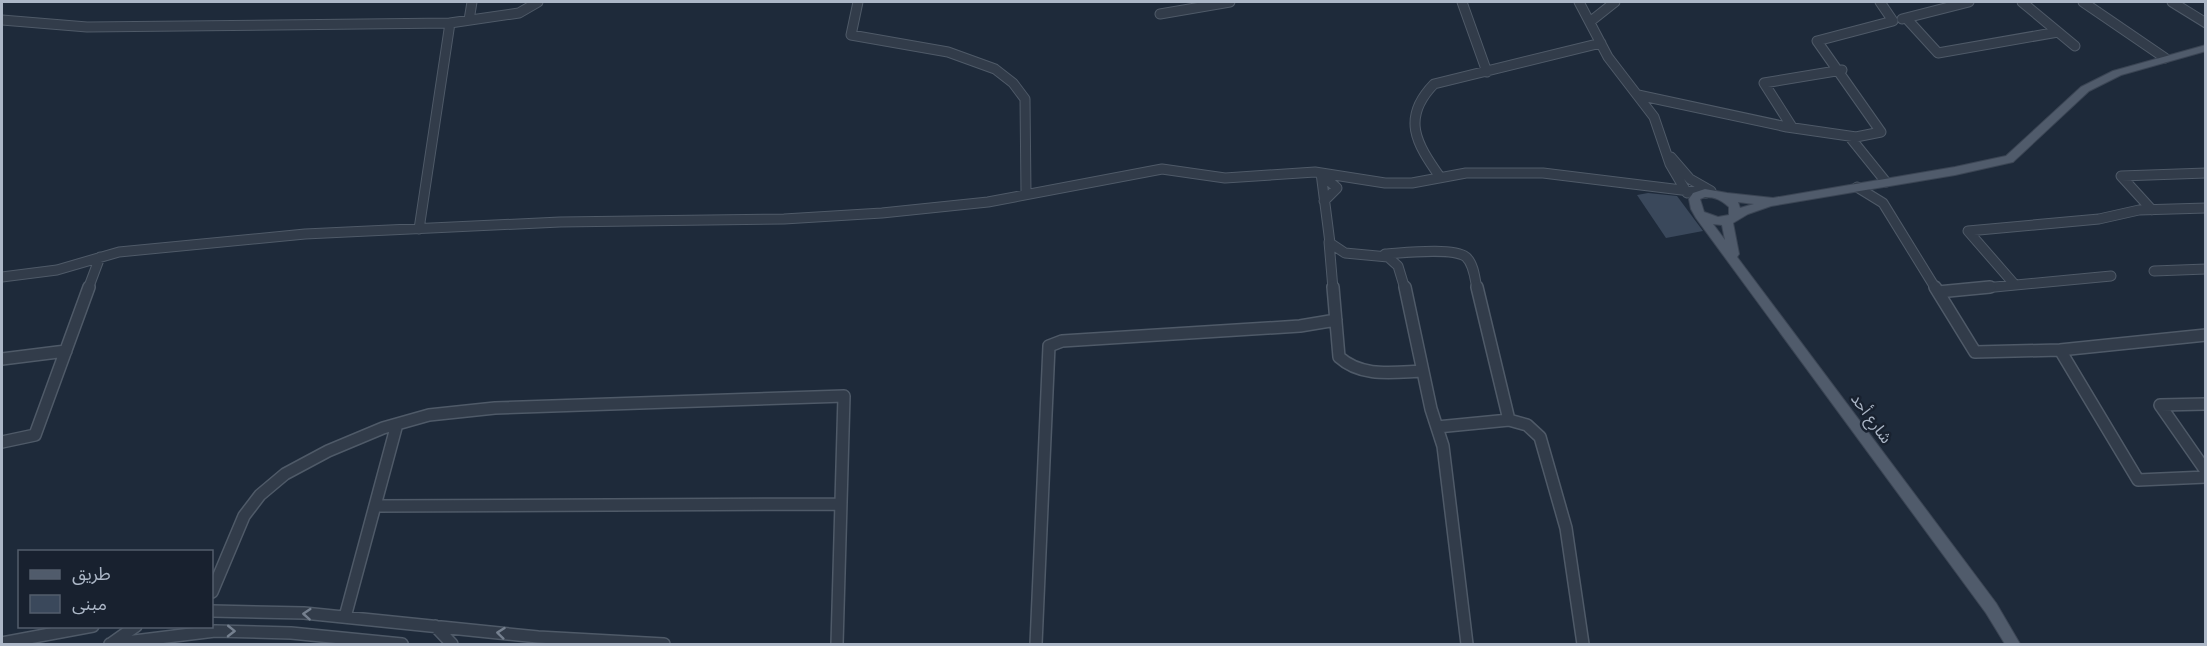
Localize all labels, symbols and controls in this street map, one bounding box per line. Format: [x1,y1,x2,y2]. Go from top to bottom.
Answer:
street label: شارع أحد [1845,389,1897,449]
legend [18,550,213,628]
text: طريق [72,562,111,585]
text: مبنى [72,592,107,615]
one-way arrow [303,607,312,620]
one-way arrow [227,625,236,637]
one-way arrow [497,627,506,640]

